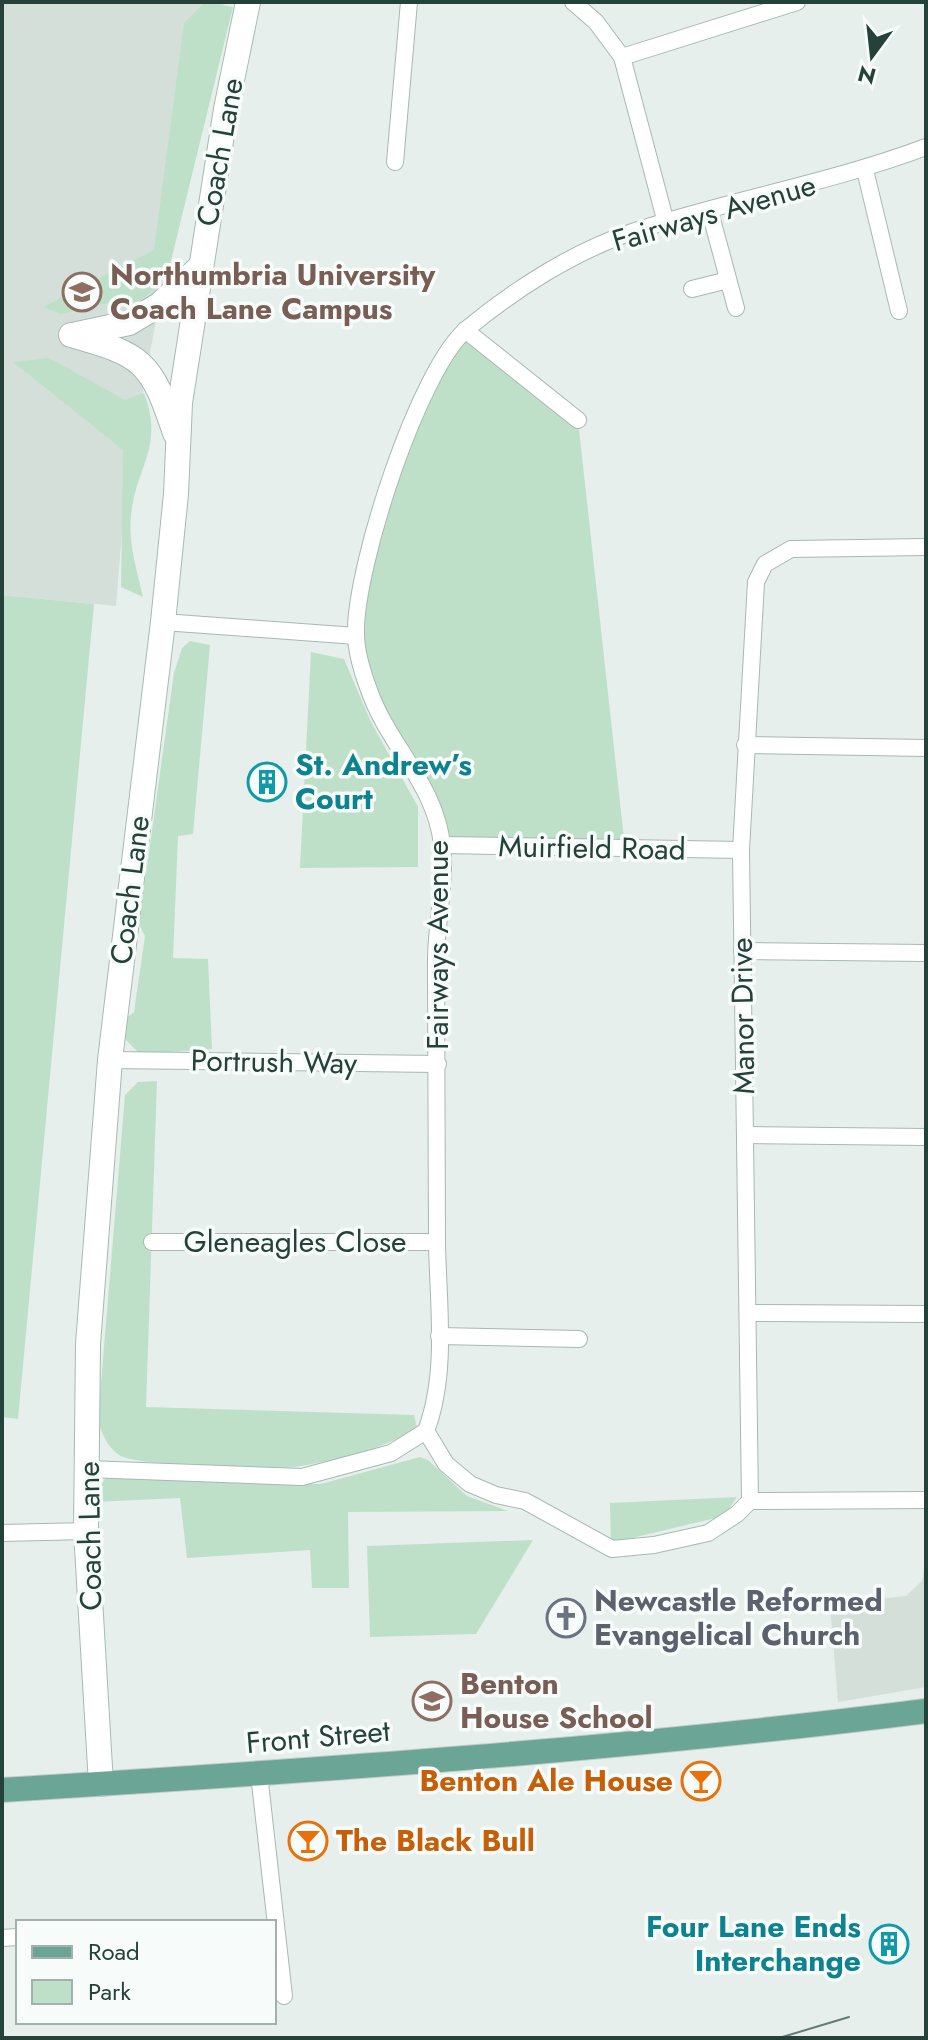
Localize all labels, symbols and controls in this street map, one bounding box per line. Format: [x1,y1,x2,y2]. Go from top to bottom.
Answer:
north arrow [832,16,912,96]
text: N [854,58,879,93]
street label: Coach Lane [185,75,254,229]
street label: Fairways Avenue [607,163,821,262]
place label: Northumbria University Coach Lane Campus [110,253,436,330]
school or university icon: Northumbria University Coach Lane Campus [61,271,103,313]
place label: St. Andrew’s Court [295,743,472,820]
building icon: St. Andrew’s Court [246,761,288,803]
street label: Coach Lane [99,813,160,967]
street label: Muirfield Road [498,824,686,871]
street label: Fairways Avenue [416,840,459,1050]
street label: Manor Drive [720,937,765,1095]
street label: Portrush Way [190,1039,358,1084]
street label: Gleneagles Close [183,1220,407,1263]
street label: Coach Lane [67,1461,112,1611]
place label: Newcastle Reformed Evangelical Church [594,1579,883,1656]
church icon: Newcastle Reformed Evangelical Church [545,1597,587,1639]
place label: Benton House School [460,1662,653,1739]
school or university icon: Benton House School [411,1680,453,1722]
street label: Front Street [244,1709,392,1764]
place label: Benton Ale House [419,1759,673,1802]
bar icon: Benton Ale House [680,1760,722,1802]
place label: The Black Bull [336,1819,535,1862]
bar icon: The Black Bull [287,1820,329,1862]
place label: Four Lane Ends Interchange [646,1905,861,1982]
legend [16,1920,276,2024]
building icon: Four Lane Ends Interchange [868,1923,910,1965]
text: Road [88,1934,140,1969]
text: Park [88,1974,131,2009]

